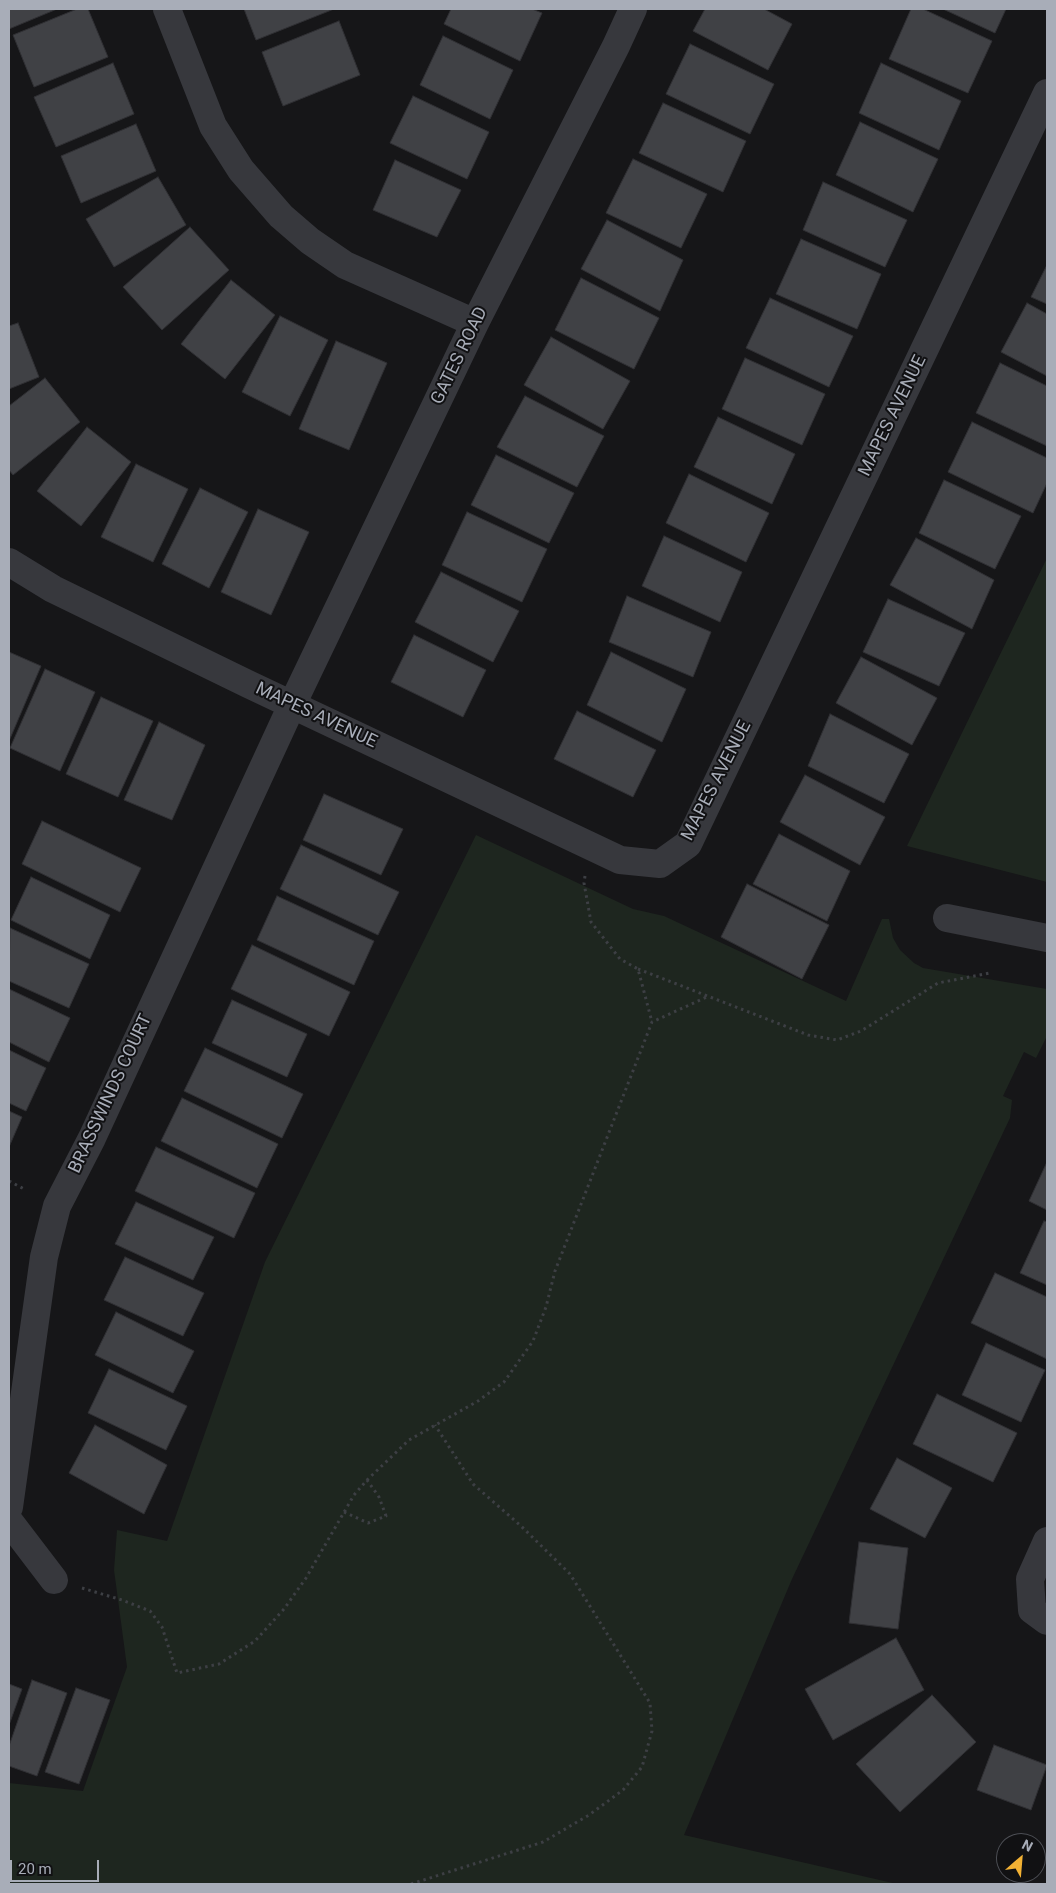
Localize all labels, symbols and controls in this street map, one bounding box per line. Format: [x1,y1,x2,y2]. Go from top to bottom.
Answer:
street label: GATES ROAD [427,304,493,408]
street label: MAPES AVENUE [854,352,932,480]
street label: MAPES AVENUE [252,678,380,754]
street label: MAPES AVENUE [677,717,757,845]
street label: BRASSWINDS COURT [65,1011,157,1177]
north arrow [996,1833,1046,1883]
text: N [1019,1836,1035,1855]
scale bar [12,1850,101,1882]
text: 20 m [18,1860,52,1878]

